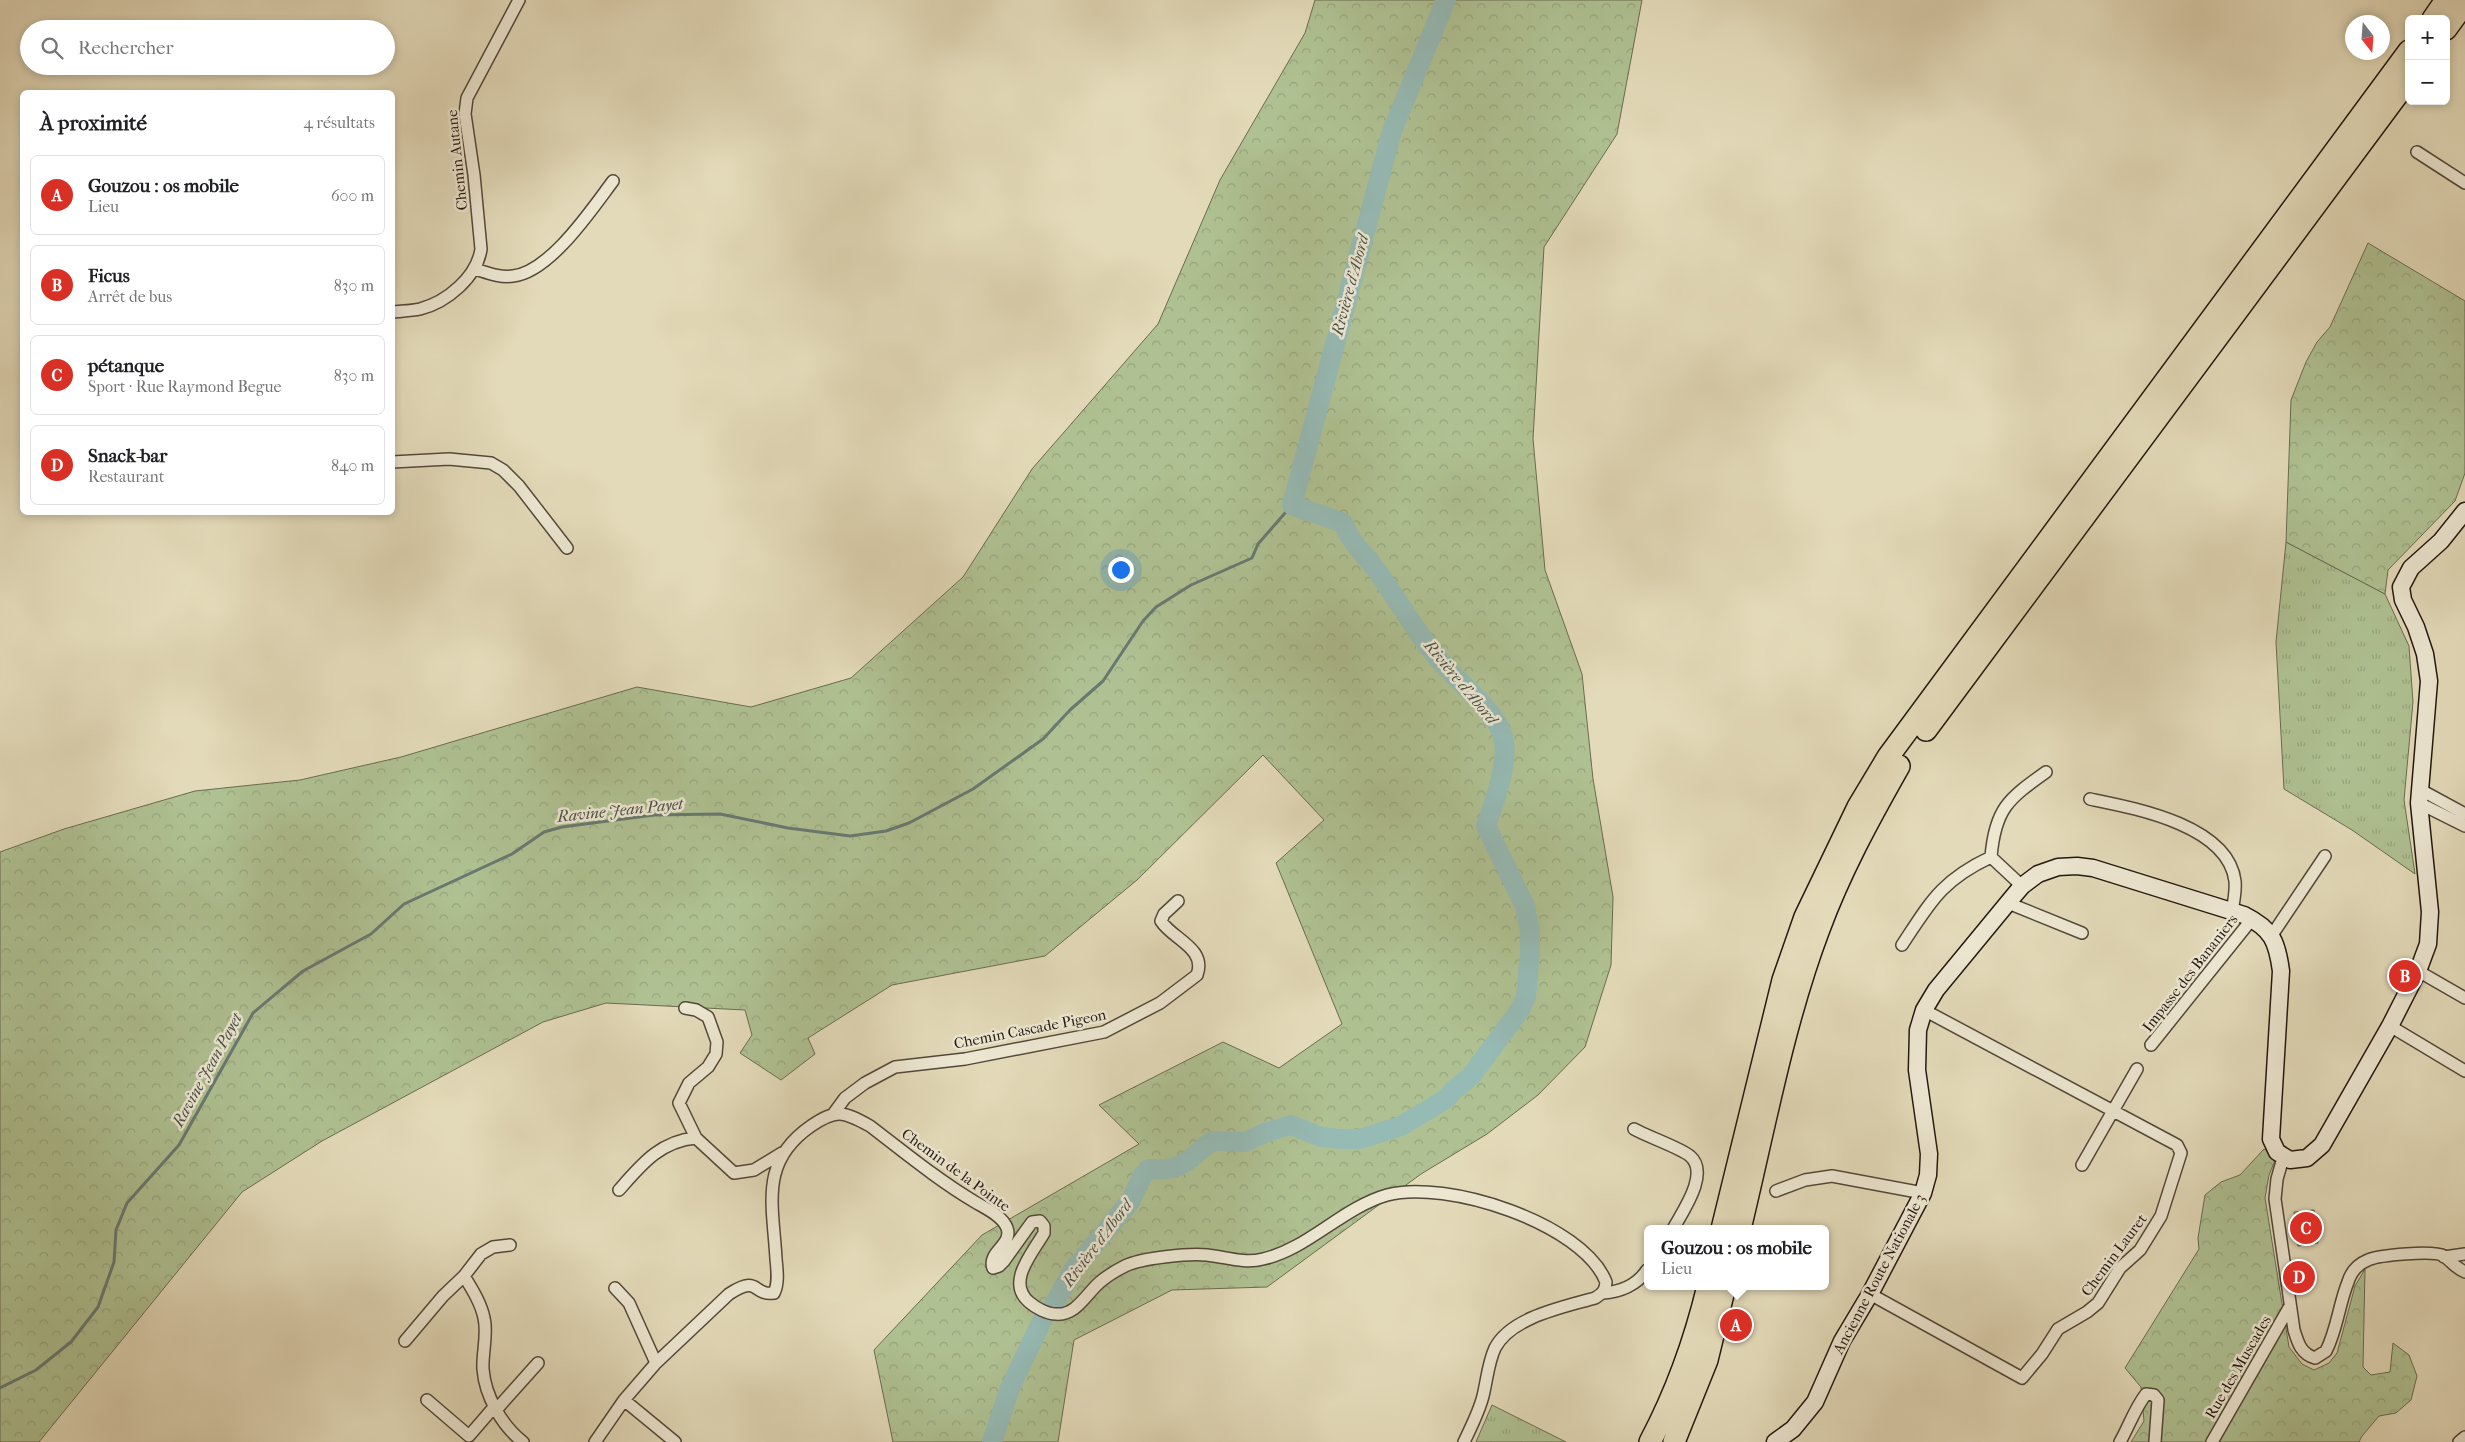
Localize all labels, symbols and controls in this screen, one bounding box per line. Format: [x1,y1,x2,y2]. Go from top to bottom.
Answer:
north arrow [2345,15,2390,60]
map controls [2405,15,2450,105]
button: + [2405,15,2450,60]
search box [20,20,395,75]
icon: search [38,34,66,62]
text: Rechercher [78,37,174,59]
button: − [2405,60,2450,105]
street label: Chemin Autane [443,108,471,211]
text: À proximité [40,111,147,135]
text: 4 résultats [303,113,375,132]
text: Gouzou : os mobile [88,175,239,197]
text: A [52,186,62,205]
text: 600 m [331,186,374,205]
text: Lieu [88,197,119,216]
water label: Rivière d'Abord [1327,231,1373,338]
text: Ficus [88,265,130,287]
text: B [52,276,62,295]
text: 830 m [334,276,374,295]
text: Arrêt de bus [88,287,172,306]
text: pétanque [88,355,164,377]
text: C [52,366,62,385]
text: 830 m [334,366,374,385]
text: Sport · Rue Raymond Begue [88,377,281,396]
text: Snack-bar [88,445,167,467]
text: D [51,456,63,475]
text: 840 m [331,456,374,475]
text: Restaurant [88,467,164,486]
your location [1108,557,1134,583]
water label: Rivière d'Abord [1420,635,1503,729]
water label: Ravine Jean Payet [555,794,685,826]
street label: Impasse des Bananiers [2139,910,2242,1035]
pin: B [2389,957,2421,995]
street label: Chemin Cascade Pigeon [952,1005,1108,1053]
water label: Ravine Jean Payet [168,1009,247,1131]
street label: Chemin de la Pointe [898,1125,1014,1216]
street label: Ancienne Route Nationale 3 [1829,1191,1929,1358]
water label: Rivière d'Abord [1058,1194,1137,1291]
pin: C [2290,1209,2322,1247]
street label: Chemin Lauret [2077,1210,2151,1300]
popup [1644,1225,1829,1290]
text: Gouzou : os mobile [1661,1237,1812,1259]
pin: D [2283,1258,2315,1296]
text: Lieu [1661,1259,1692,1278]
pin: A [1720,1306,1752,1344]
street label: Rue des Muscades [2201,1312,2275,1422]

